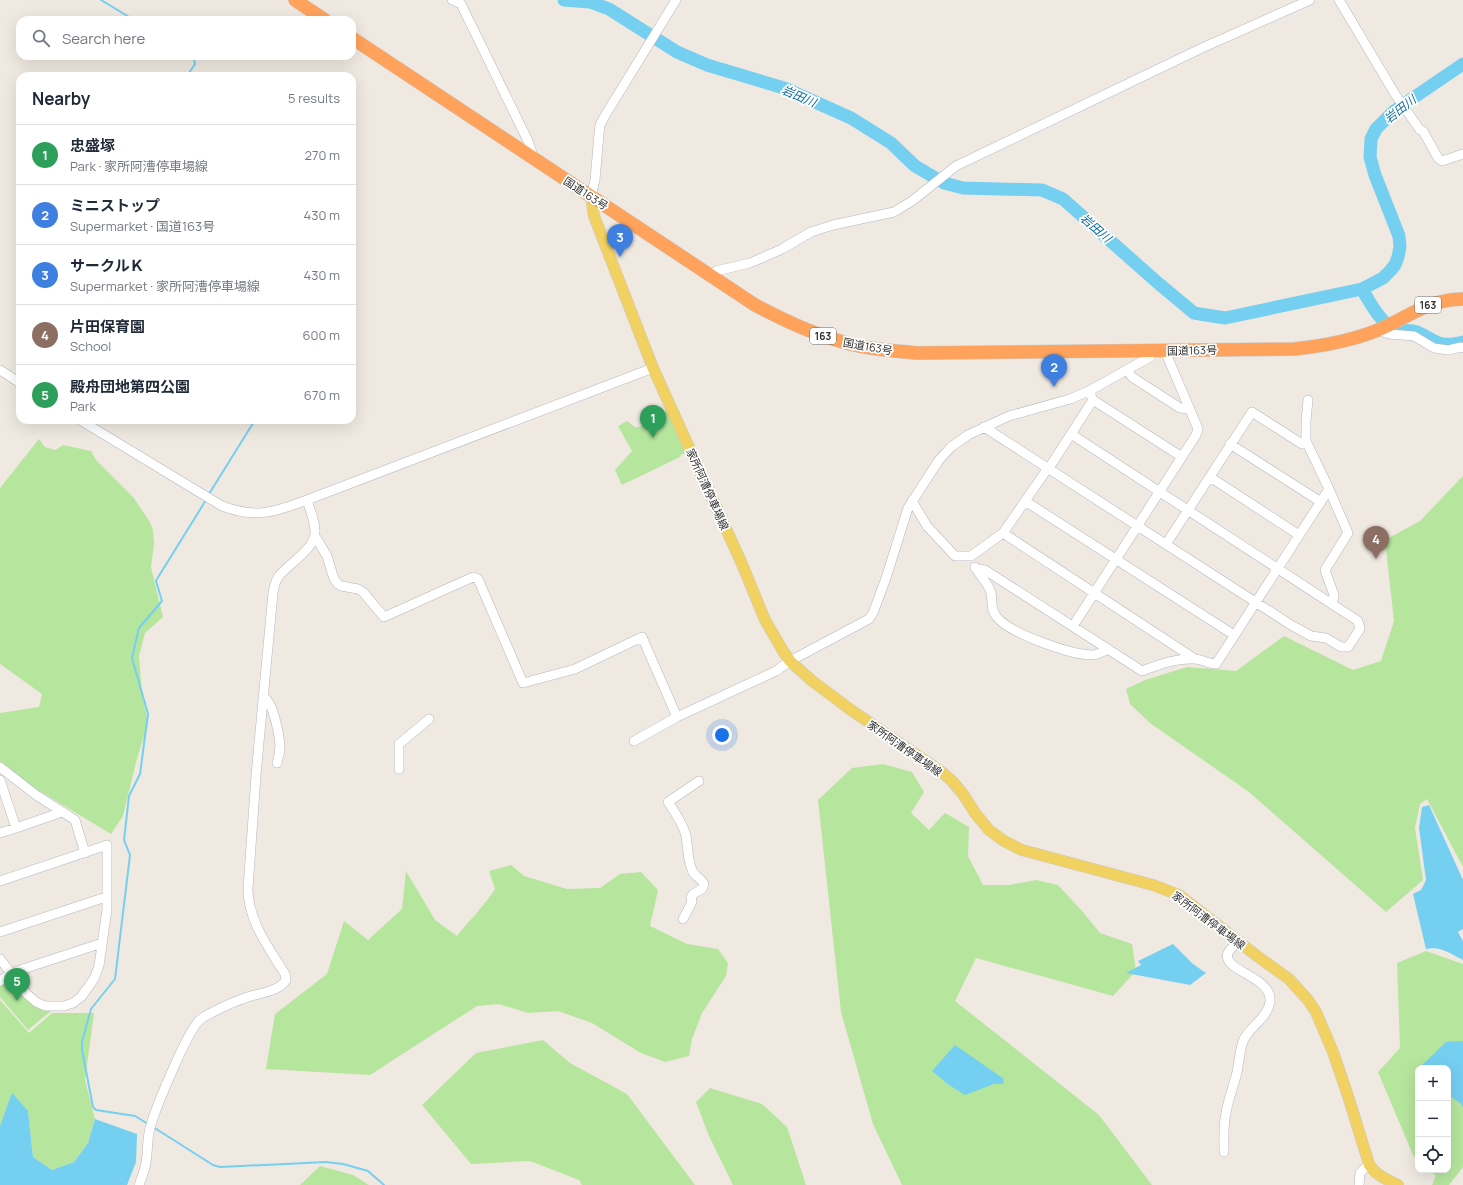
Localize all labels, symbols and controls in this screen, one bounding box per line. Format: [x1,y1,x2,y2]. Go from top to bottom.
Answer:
search box [16,16,356,60]
icon: search [30,27,52,49]
text: Search here [62,28,145,49]
water label: 岩田川 [779,81,821,112]
text: Nearby [32,87,90,110]
text: 5 results [288,89,340,107]
water label: 岩田川 [1381,90,1421,127]
text: 忠盛塚 [70,135,115,156]
text: 1 [42,146,48,164]
text: 270 m [305,146,340,164]
text: Park · 家所阿漕停車場線 [70,157,208,175]
street label: 国道163号 [561,173,611,213]
text: ミニストップ [70,195,160,216]
text: 2 [41,206,49,224]
text: 430 m [304,206,340,224]
water label: 岩田川 [1077,210,1117,248]
text: Supermarket · 国道163号 [70,217,215,235]
pin: 3 [607,224,633,257]
text: サークルＫ [70,255,145,276]
text: 3 [41,266,49,284]
text: 430 m [304,266,340,284]
text: Supermarket · 家所阿漕停車場線 [70,277,260,295]
road number: 163 [1415,297,1441,313]
text: 片田保育園 [70,316,145,337]
text: 4 [41,326,49,344]
text: 600 m [302,326,340,344]
road number: 163 [810,328,836,344]
street label: 国道163号 [842,334,894,358]
text: School [70,337,111,355]
street label: 国道163号 [1167,342,1217,358]
pin: 2 [1041,354,1067,387]
text: 殿舟団地第四公園 [70,376,190,397]
text: 5 [41,386,49,404]
text: 670 m [304,386,340,404]
text: Park [70,397,96,415]
pin: 1 [640,405,666,438]
street label: 家所阿漕停車場線 [683,446,733,532]
pin: 4 [1363,526,1389,559]
street label: 家所阿漕停車場線 [865,717,945,779]
your location [712,725,732,745]
street label: 家所阿漕停車場線 [1169,888,1249,952]
pin: 5 [4,968,30,1001]
map controls [1415,1065,1451,1173]
button: + [1415,1065,1451,1101]
button: − [1415,1101,1451,1137]
button: locate [1415,1137,1451,1173]

